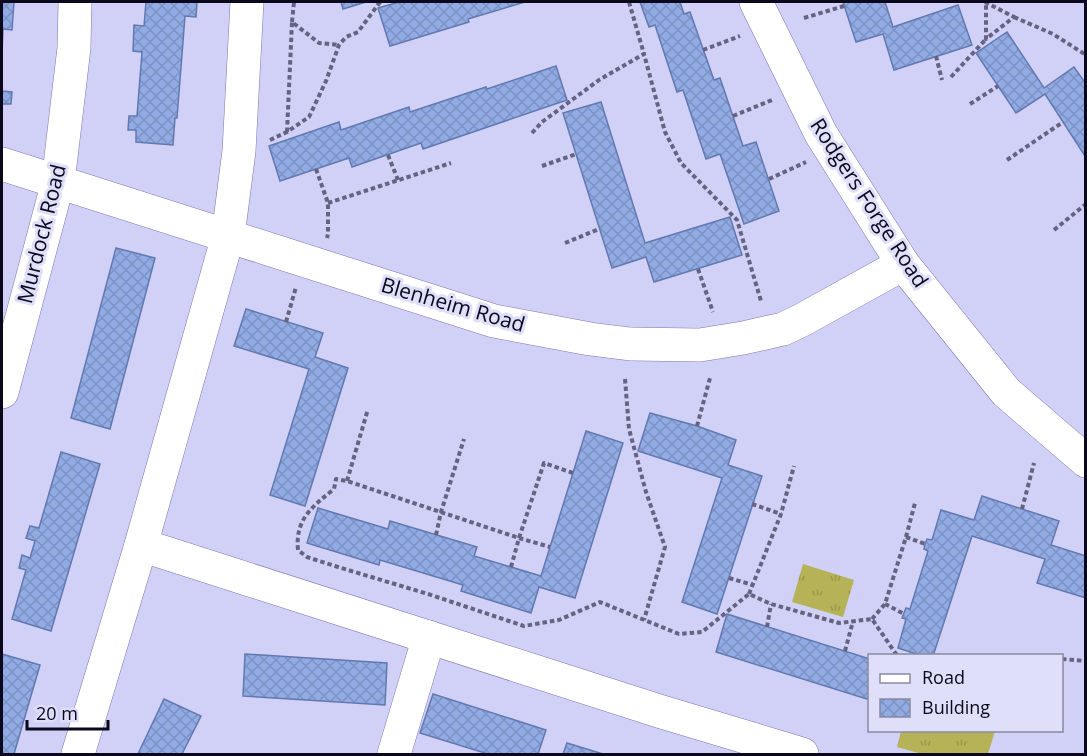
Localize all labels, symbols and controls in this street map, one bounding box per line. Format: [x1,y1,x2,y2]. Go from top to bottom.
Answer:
street label: Rodgers Forge Road [805,112,935,292]
street label: Murdock Road [10,161,72,306]
street label: Blenheim Road [378,270,529,338]
legend [868,654,1063,732]
text: Road [922,665,965,689]
scale bar [27,693,108,731]
text: Building [922,695,990,719]
text: 20 m [36,701,78,725]

